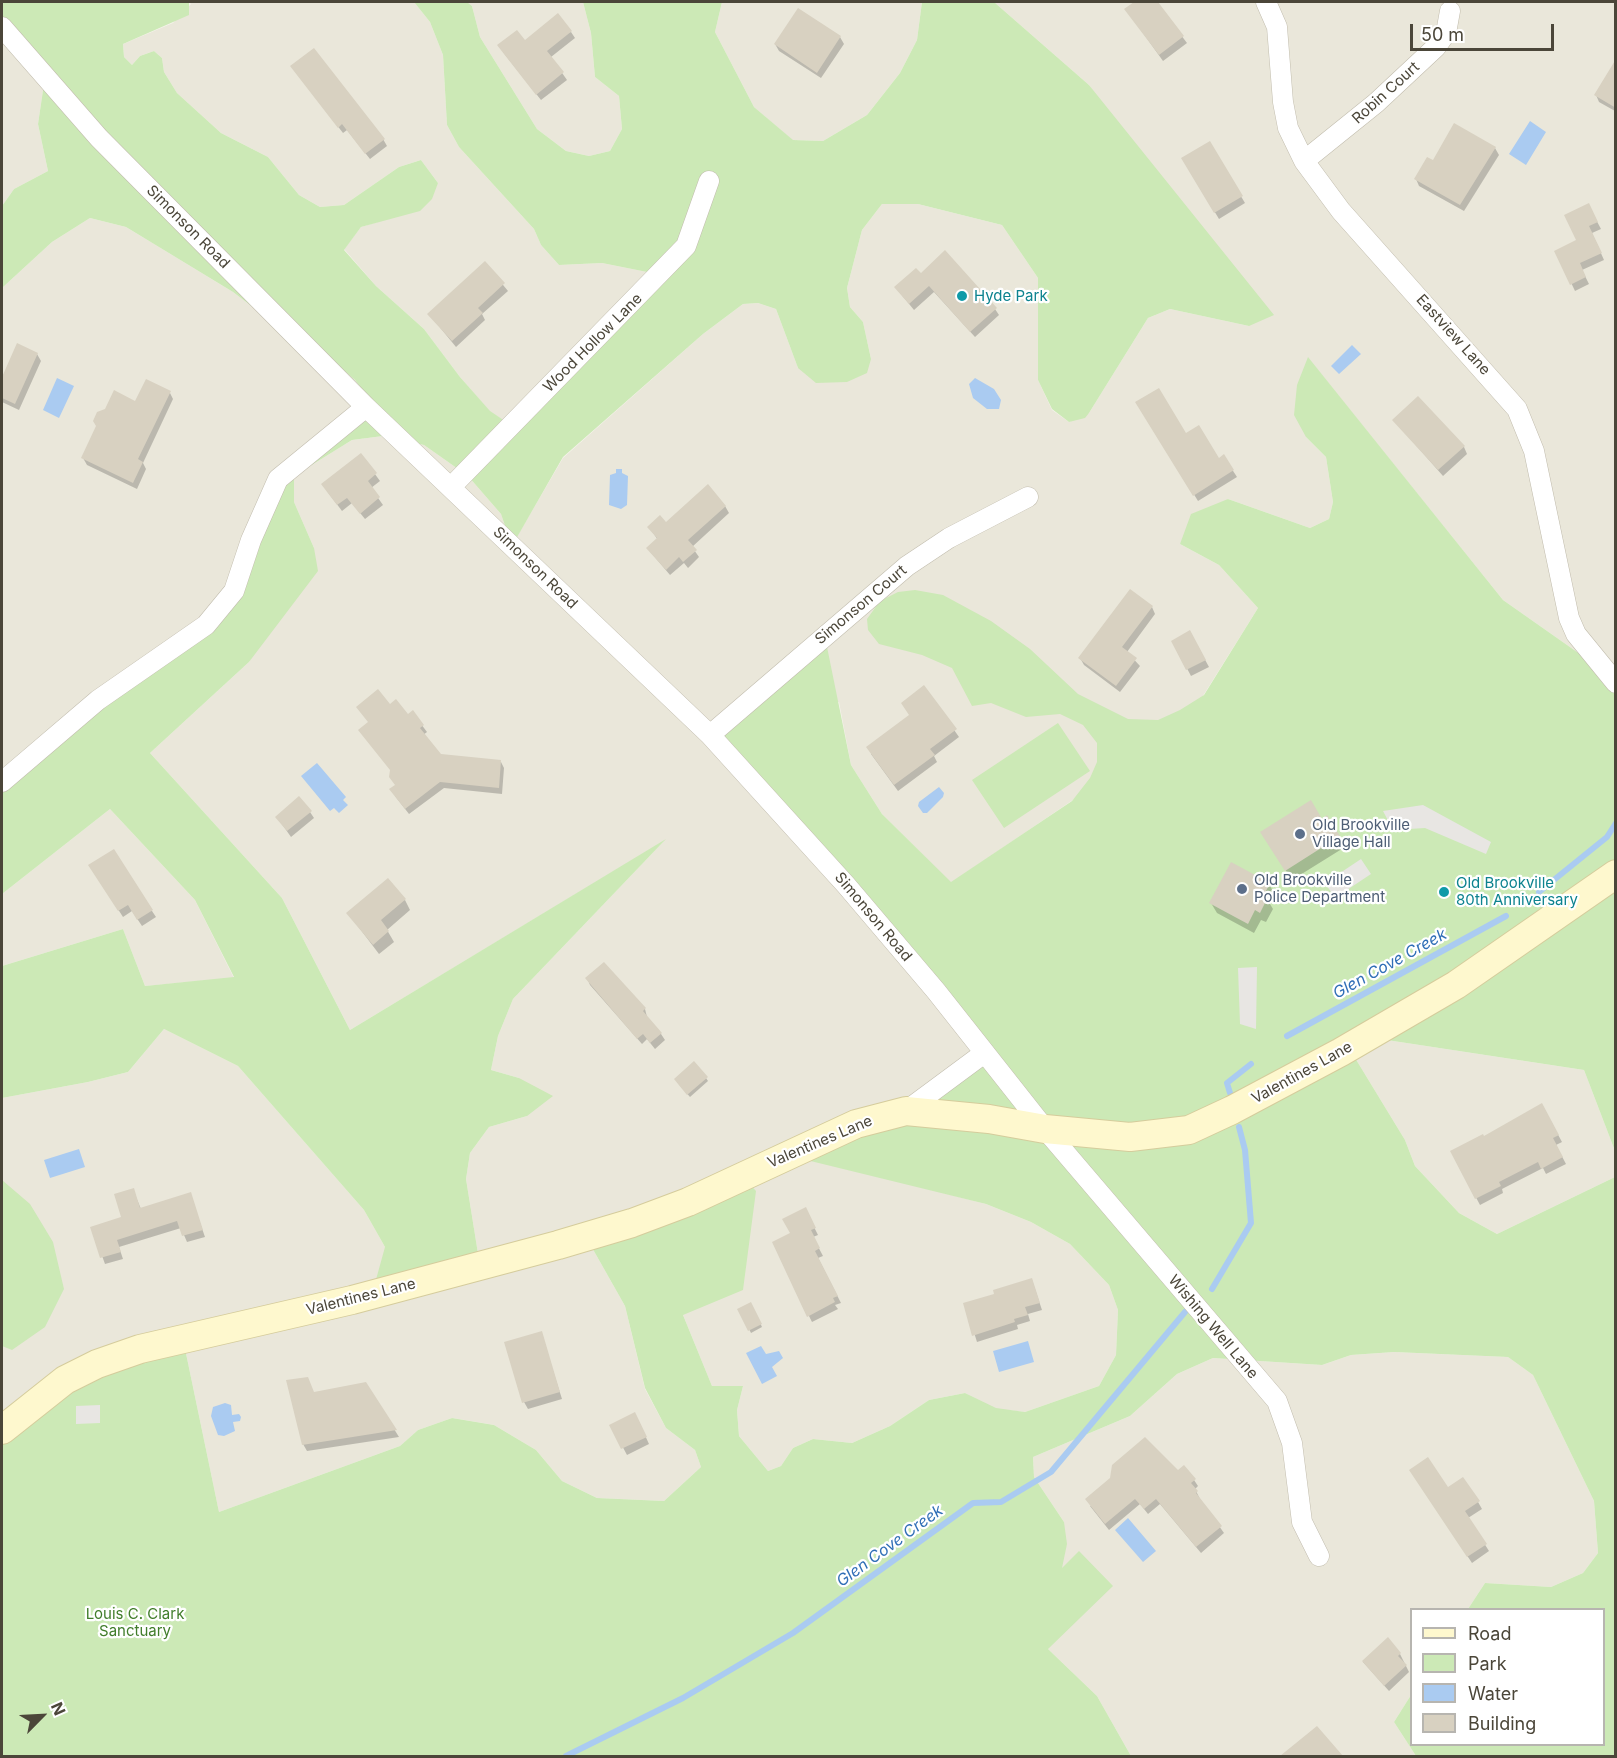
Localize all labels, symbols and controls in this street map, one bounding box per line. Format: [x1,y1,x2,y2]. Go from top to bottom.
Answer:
scale bar [1413,12,1557,50]
text: 50 m [1421,24,1464,45]
street label: Robin Court [1349,58,1423,128]
street label: Simonson Road [143,182,233,272]
place label: Hyde Park [974,287,1048,305]
marker: Hyde Park [955,289,969,303]
street label: Wood Hollow Lane [540,290,646,396]
street label: Eastview Lane [1412,291,1494,379]
street label: Simonson Road [489,523,581,613]
street label: Simonson Court [812,562,910,648]
place label: Old Brookville Village Hall [1312,816,1410,851]
marker: Old Brookville Village Hall [1293,827,1307,841]
street label: Simonson Road [831,869,915,965]
place label: Old Brookville Police Department [1254,871,1385,906]
place label: Old Brookville 80th Anniversary [1456,874,1578,909]
marker: Old Brookville Police Department [1235,882,1249,896]
marker: Old Brookville 80th Anniversary [1437,885,1451,899]
water label: Glen Cove Creek [1330,925,1450,1003]
street label: Valentines Lane [1249,1038,1355,1108]
street label: Valentines Lane [765,1112,875,1172]
street label: Wishing Well Lane [1164,1271,1262,1383]
street label: Valentines Lane [304,1275,418,1319]
water label: Glen Cove Creek [833,1501,947,1591]
park label: Louis C. Clark Sanctuary [86,1605,184,1640]
legend [1410,1608,1605,1746]
text: Road [1468,1623,1511,1644]
text: Park [1468,1653,1507,1674]
text: Water [1468,1683,1518,1704]
north arrow [12,1686,72,1746]
text: N [47,1699,70,1718]
text: Building [1468,1713,1536,1734]

